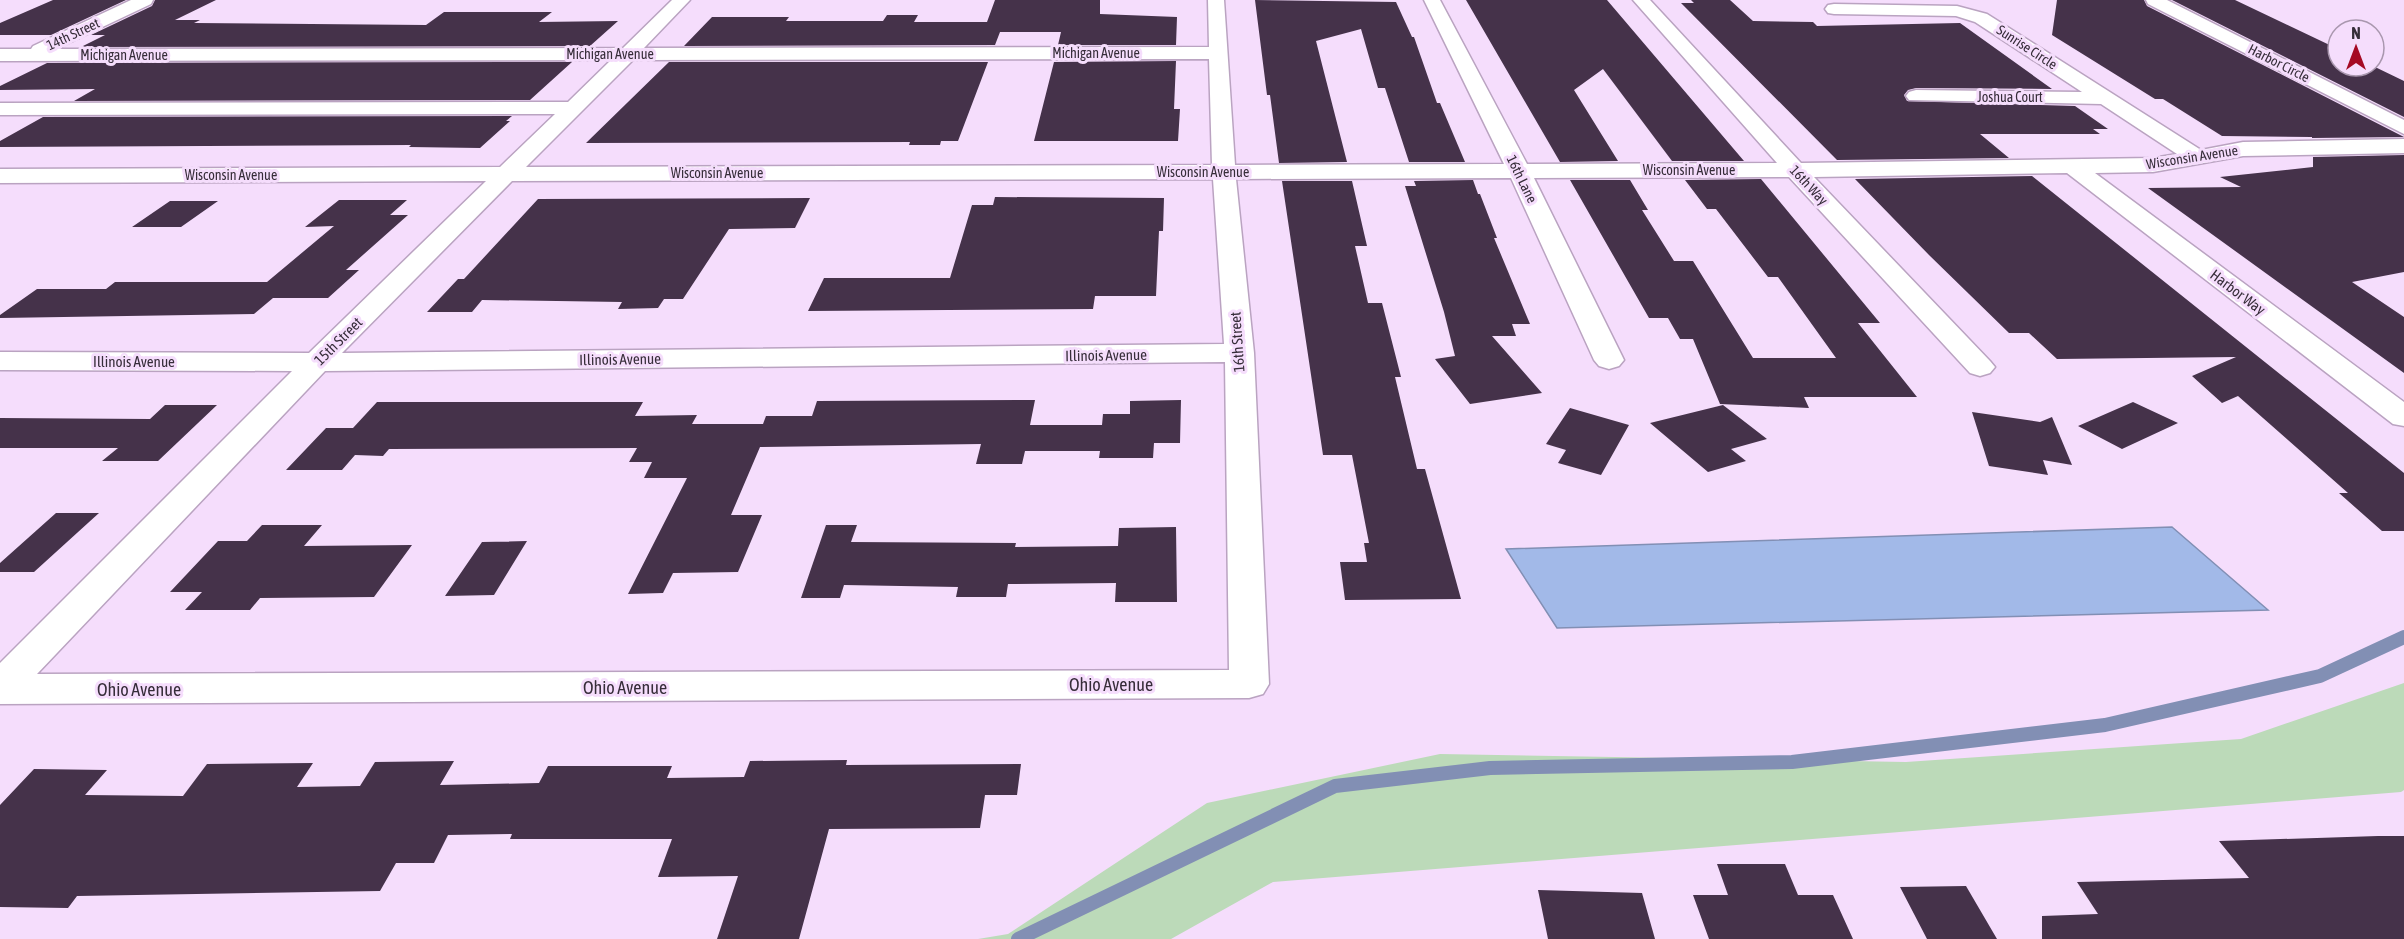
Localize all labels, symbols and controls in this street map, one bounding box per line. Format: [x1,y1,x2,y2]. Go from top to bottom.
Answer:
street label: 14th Street [44,15,102,53]
north arrow [2326,18,2386,78]
street label: Sunrise Circle [1994,22,2060,72]
text: N [2351,24,2361,42]
street label: Harbor Circle [2246,41,2312,85]
street label: Michigan Avenue [1052,45,1140,61]
street label: Michigan Avenue [566,46,654,62]
street label: Michigan Avenue [80,47,168,63]
street label: Joshua Court [1977,89,2043,105]
street label: Wisconsin Avenue [2145,142,2239,172]
street label: 16th Lane [1504,153,1540,205]
street label: Wisconsin Avenue [1643,162,1735,178]
street label: 16th Way [1787,162,1831,208]
street label: Wisconsin Avenue [1157,164,1249,180]
street label: Wisconsin Avenue [671,165,763,181]
street label: Wisconsin Avenue [185,167,277,183]
street label: Harbor Way [2207,266,2269,318]
street label: 16th Street [1226,311,1248,373]
street label: 15th Street [311,314,365,368]
street label: Illinois Avenue [1065,346,1147,364]
street label: Illinois Avenue [579,350,661,368]
street label: Illinois Avenue [93,353,175,370]
street label: Ohio Avenue [1069,674,1153,695]
street label: Ohio Avenue [583,677,667,698]
street label: Ohio Avenue [97,679,181,700]

